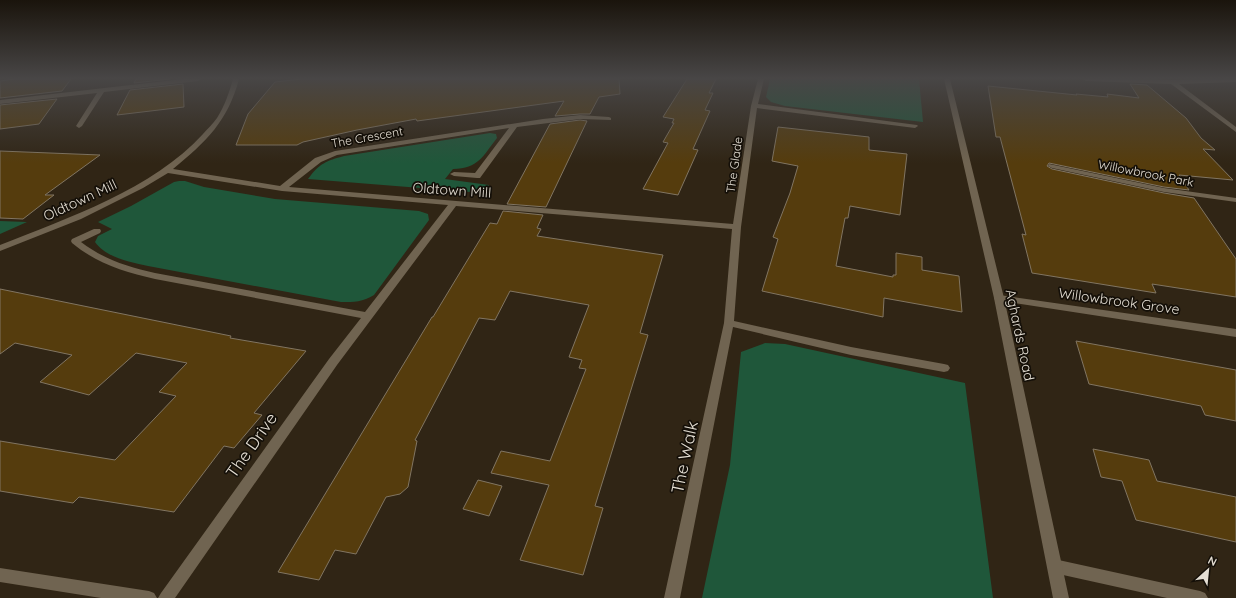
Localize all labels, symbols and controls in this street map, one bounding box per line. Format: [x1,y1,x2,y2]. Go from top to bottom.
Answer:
street label: The Crescent [330,123,404,151]
street label: The Glade [723,136,745,194]
street label: Willowbrook Park [1097,156,1195,190]
street label: Oldtown Mill [40,175,120,225]
street label: Oldtown Mill [412,178,492,202]
street label: Willowbrook Grove [1057,284,1181,318]
street label: Aghards Road [1002,288,1038,382]
street label: The Drive [221,408,281,482]
street label: The Walk [666,419,702,495]
north arrow [1188,550,1228,590]
text: N [1206,553,1219,569]

